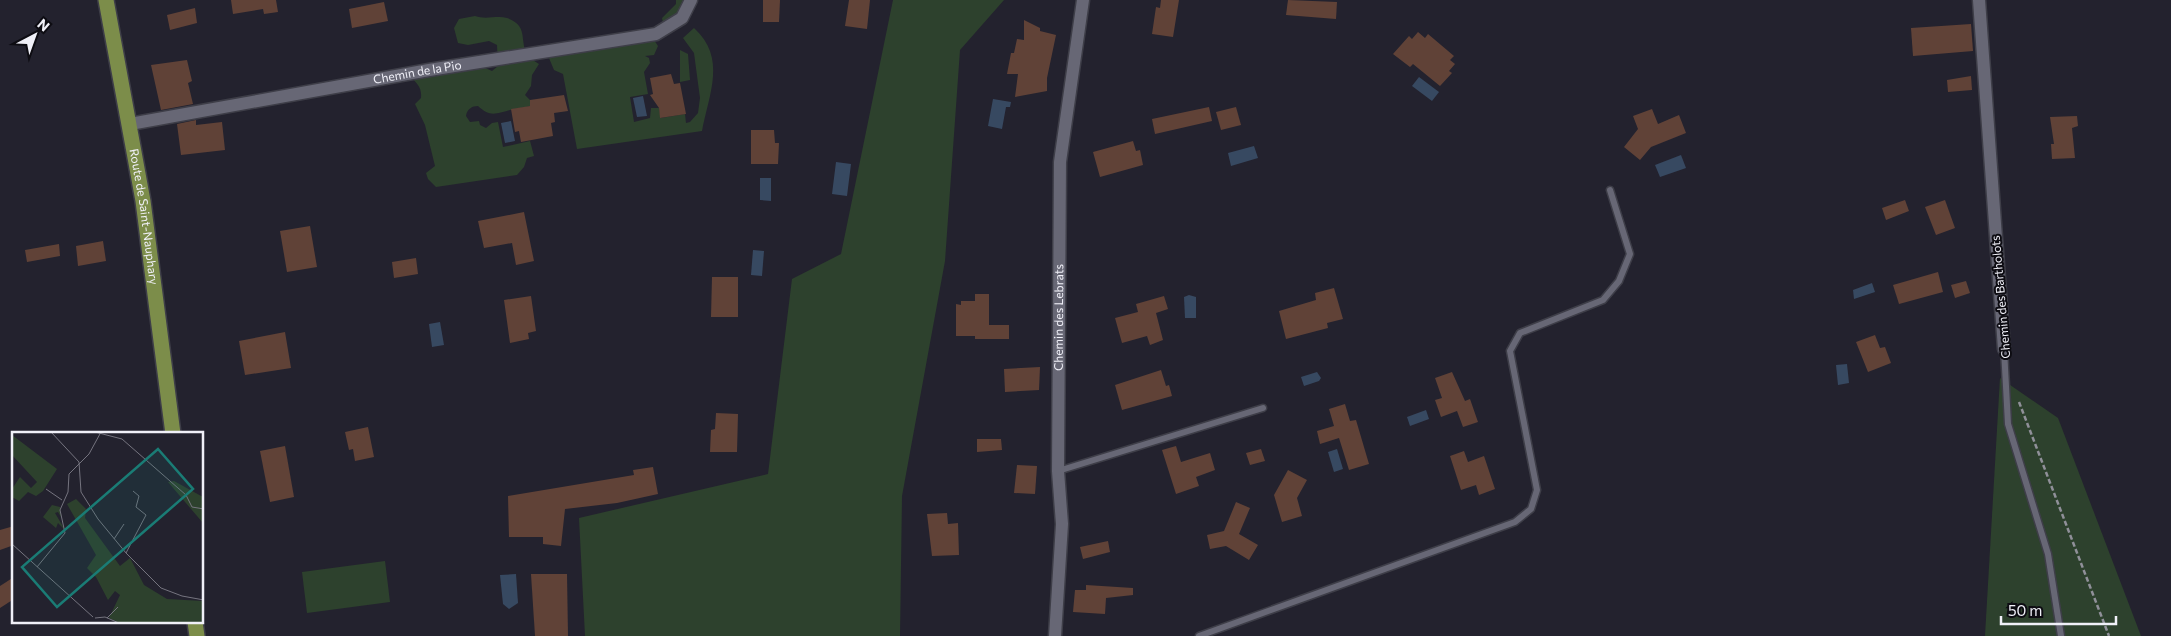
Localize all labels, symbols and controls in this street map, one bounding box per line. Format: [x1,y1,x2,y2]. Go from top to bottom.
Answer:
north arrow [10,10,60,60]
text: N [34,15,53,35]
street label: Chemin de la Pio [372,57,462,86]
street label: Route de Saint-Nauphary [128,147,162,285]
street label: Chemin des Bartholots [1988,235,2012,359]
street label: Chemin des Lebrats [1051,264,1065,371]
inset map [12,432,204,624]
scale bar [2001,594,2116,626]
text: 50 m [2008,601,2042,619]

